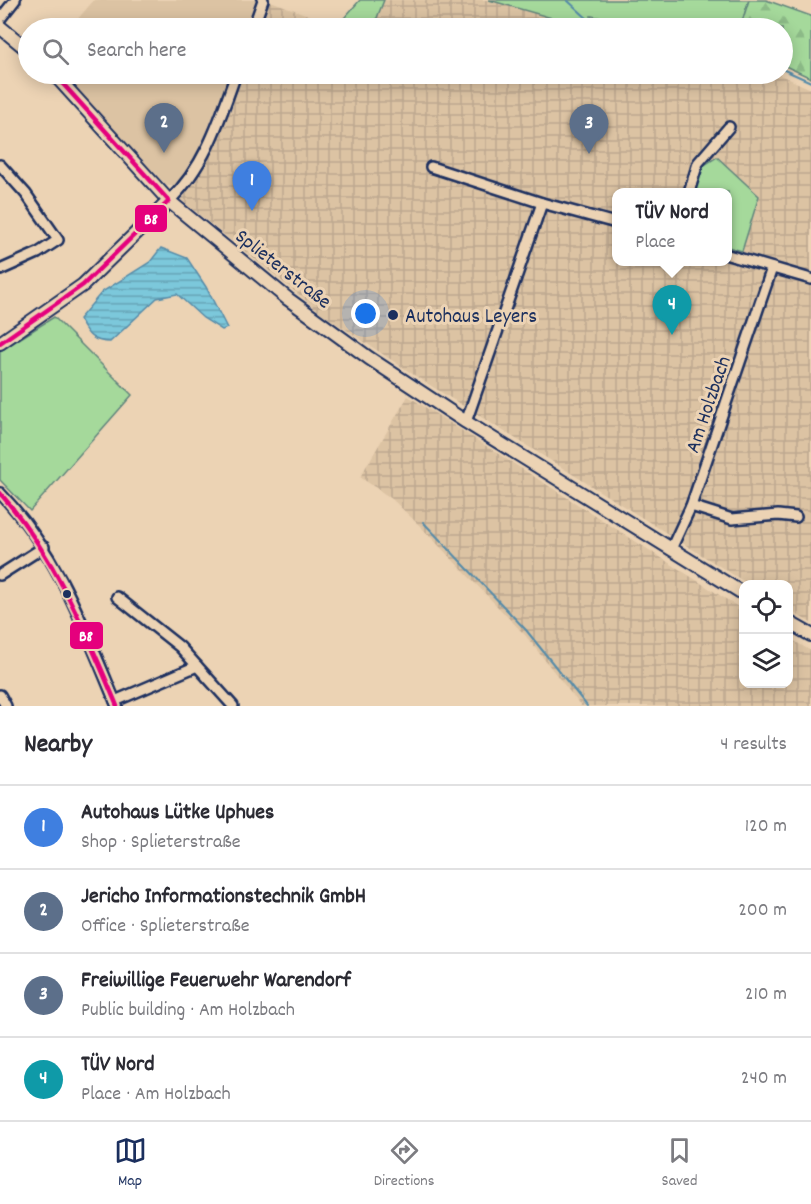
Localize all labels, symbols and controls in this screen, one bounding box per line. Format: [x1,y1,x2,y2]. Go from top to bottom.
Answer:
search box [18,18,793,84]
icon: search [39,35,72,68]
text: Search here [87,36,186,67]
pin: 2 [144,104,184,153]
pin: 3 [570,104,608,154]
pin: 1 [232,162,272,211]
popup [612,188,732,266]
text: TÜV Nord [635,198,709,229]
line badge: B8 [134,204,168,233]
text: B8 [144,209,159,232]
street label: Splieterstraße [228,223,337,318]
text: Place [635,229,675,257]
pin: 4 [652,286,692,335]
your location [351,299,380,328]
place label: Autohaus Leyers [405,303,537,333]
marker: Autohaus Leyers [386,308,400,322]
street label: Am Holzbach [679,352,740,458]
map controls [739,580,793,688]
button: locate [739,580,793,634]
unlabelled marker [61,588,73,600]
line badge: B8 [69,621,104,650]
text: B8 [79,626,94,649]
button: layers [739,634,793,688]
text: Nearby [24,727,92,764]
text: 4 results [720,731,787,759]
text: Autohaus Lütke Uphues [81,798,274,829]
text: 1 [41,813,46,841]
text: 120 m [745,813,787,841]
text: Shop · Splieterstraße [81,829,241,857]
text: Jericho Informationstechnik GmbH [81,882,366,913]
text: 2 [39,897,48,925]
text: 200 m [738,897,787,925]
text: Office · Splieterstraße [81,913,249,941]
text: Freiwillige Feuerwehr Warendorf [81,966,351,997]
text: 3 [39,981,48,1009]
text: 210 m [745,981,787,1009]
text: Public building · Am Holzbach [81,997,295,1025]
text: TÜV Nord [81,1050,155,1081]
text: 4 [39,1065,48,1093]
text: 240 m [741,1065,787,1093]
text: Place · Am Holzbach [81,1081,231,1109]
tab: Map [114,1134,147,1193]
tab: Directions [374,1134,434,1193]
tab: Saved [662,1134,697,1193]

